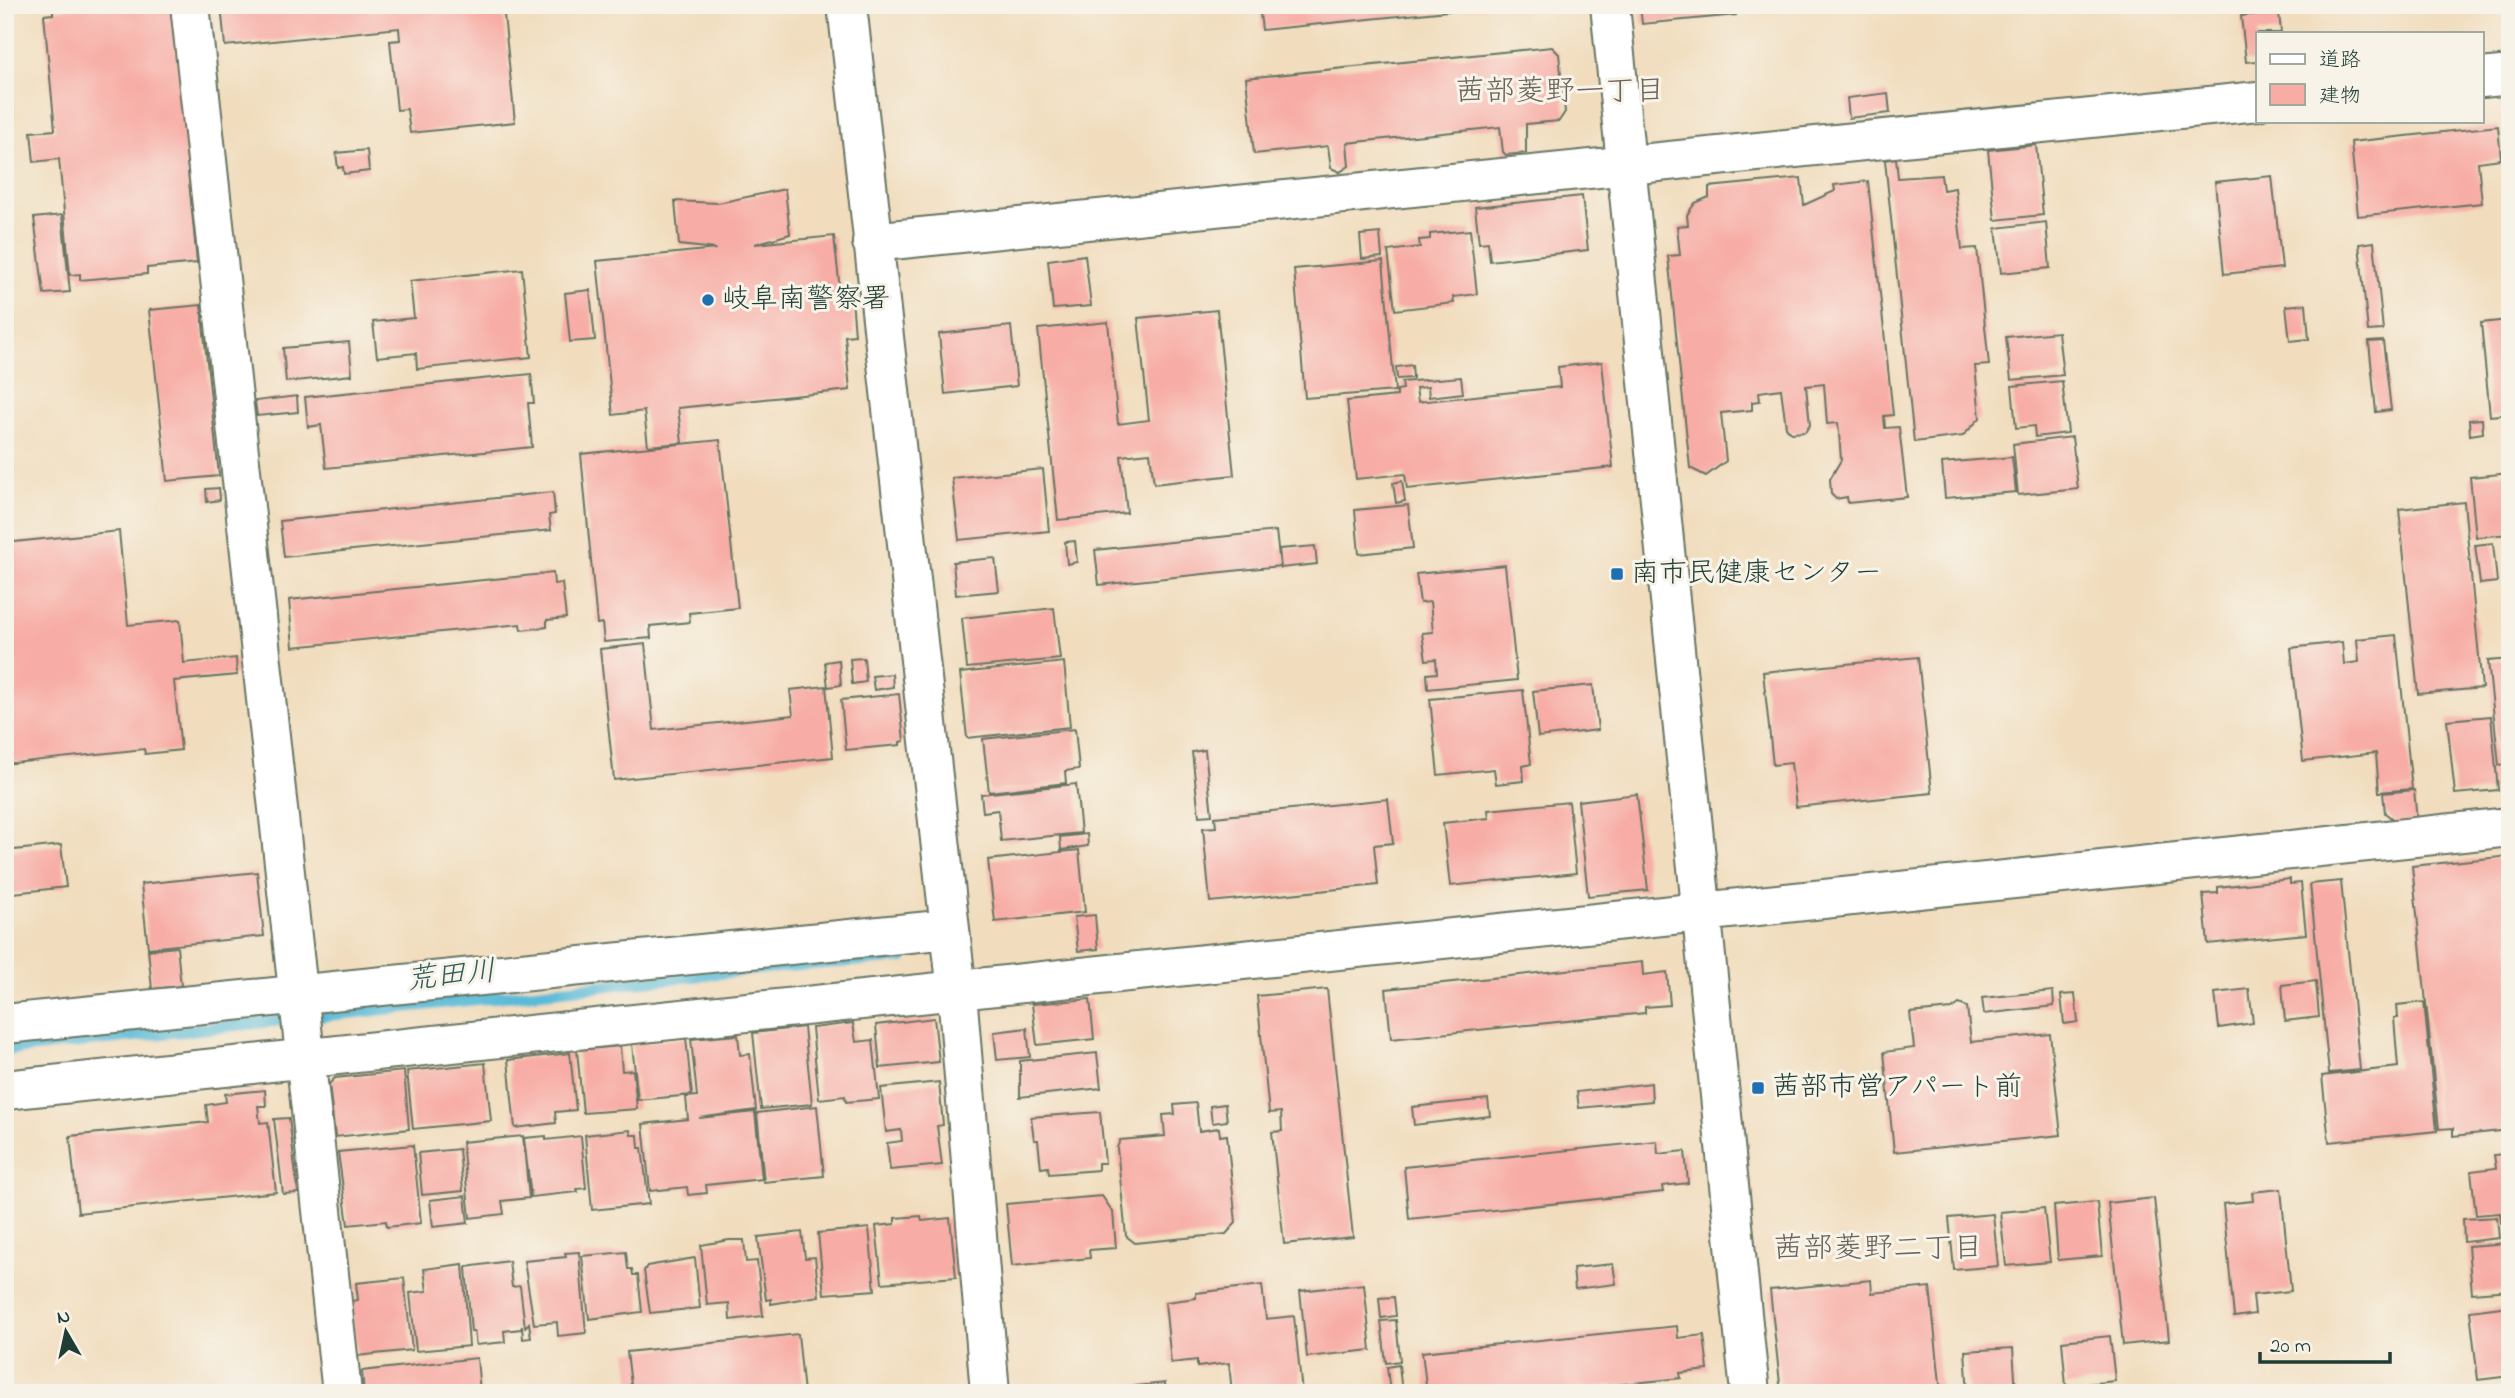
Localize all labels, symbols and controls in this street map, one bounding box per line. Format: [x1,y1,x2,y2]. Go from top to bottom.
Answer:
legend [2256,32,2484,122]
text: 道路 [2319,46,2361,76]
district label: 茜部菱野一丁目 [1455,71,1665,115]
text: 建物 [2319,82,2361,112]
place label: 岐阜南警察署 [722,280,890,321]
marker: 岐阜南警察署 [700,292,716,308]
place label: 南市民健康センター [1631,554,1882,595]
marker: 南市民健康センター [1609,566,1625,582]
water label: 荒田川 [404,950,498,1004]
place label: 茜部市営アパート前 [1772,1068,2022,1109]
marker: 茜部市営アパート前 [1750,1080,1766,1096]
district label: 茜部菱野二丁目 [1773,1228,1983,1272]
north arrow [32,1296,102,1366]
text: N [55,1303,72,1332]
scale bar [2260,1321,2389,1365]
text: 20 m [2270,1332,2311,1362]

